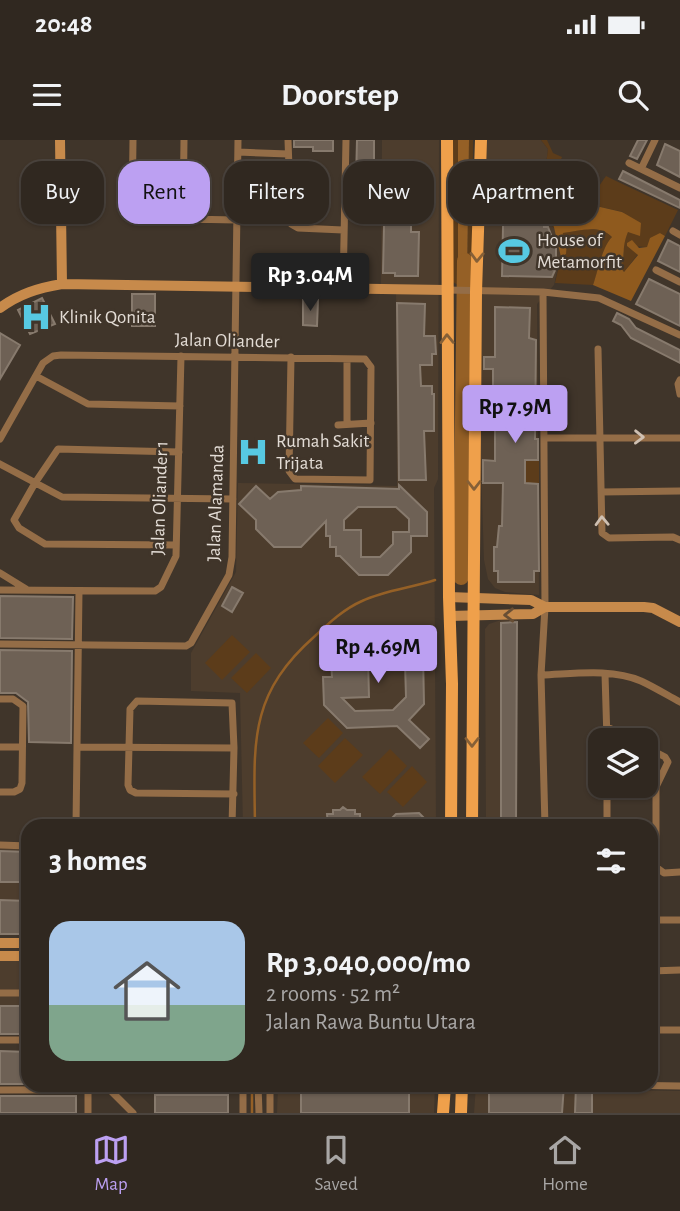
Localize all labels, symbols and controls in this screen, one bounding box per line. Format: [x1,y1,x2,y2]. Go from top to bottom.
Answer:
text: 20:48 [35,11,93,37]
icon: menu [28,76,66,114]
icon: search [614,76,652,114]
text: Doorstep [281,79,399,111]
chip: Buy [21,161,104,224]
chip: Rent [118,161,210,224]
chip: Filters [224,161,329,224]
chip: New [343,161,434,224]
chip: Apartment [448,161,598,224]
place label: House of Metamorfit [537,231,622,272]
sports icon: House of Metamorfit [497,234,531,268]
one-way arrow [470,252,485,263]
pin: Rp 3.04M [238,254,382,313]
text: Rp 3.04M [267,264,353,287]
hospital icon: Klinik Qonita [19,300,53,334]
place label: Klinik Qonita [59,308,156,327]
street label: Jalan Oliander [174,331,280,351]
one-way arrow [439,333,455,344]
pin: Rp 7.9M [450,386,580,445]
text: Rp 7.9M [478,396,552,419]
one-way arrow [635,429,645,445]
place label: Rumah Sakit Trijata [276,432,369,473]
hospital icon: Rumah Sakit Trijata [236,435,270,469]
street label: Jalan Oliander 1 [149,440,171,556]
street label: Jalan Alamanda [204,444,228,562]
one-way arrow [466,480,482,490]
one-way arrow [594,515,609,526]
one-way arrow [504,607,515,622]
pin: Rp 4.69M [306,626,450,685]
text: Rp 4.69M [335,636,421,659]
map controls [588,728,658,798]
button: layers [588,728,658,798]
one-way arrow [464,737,479,748]
icon: filters [592,842,630,880]
text: 3 homes [49,846,147,876]
text: Rp 3,040,000/mo [266,948,471,978]
icon: home [105,949,189,1033]
text: 2 rooms · 52 m² [266,983,400,1006]
text: Jalan Rawa Buntu Utara [266,1011,476,1034]
tab: Map [92,1131,130,1196]
tab: Saved [314,1131,358,1196]
tab: Home [542,1131,588,1196]

